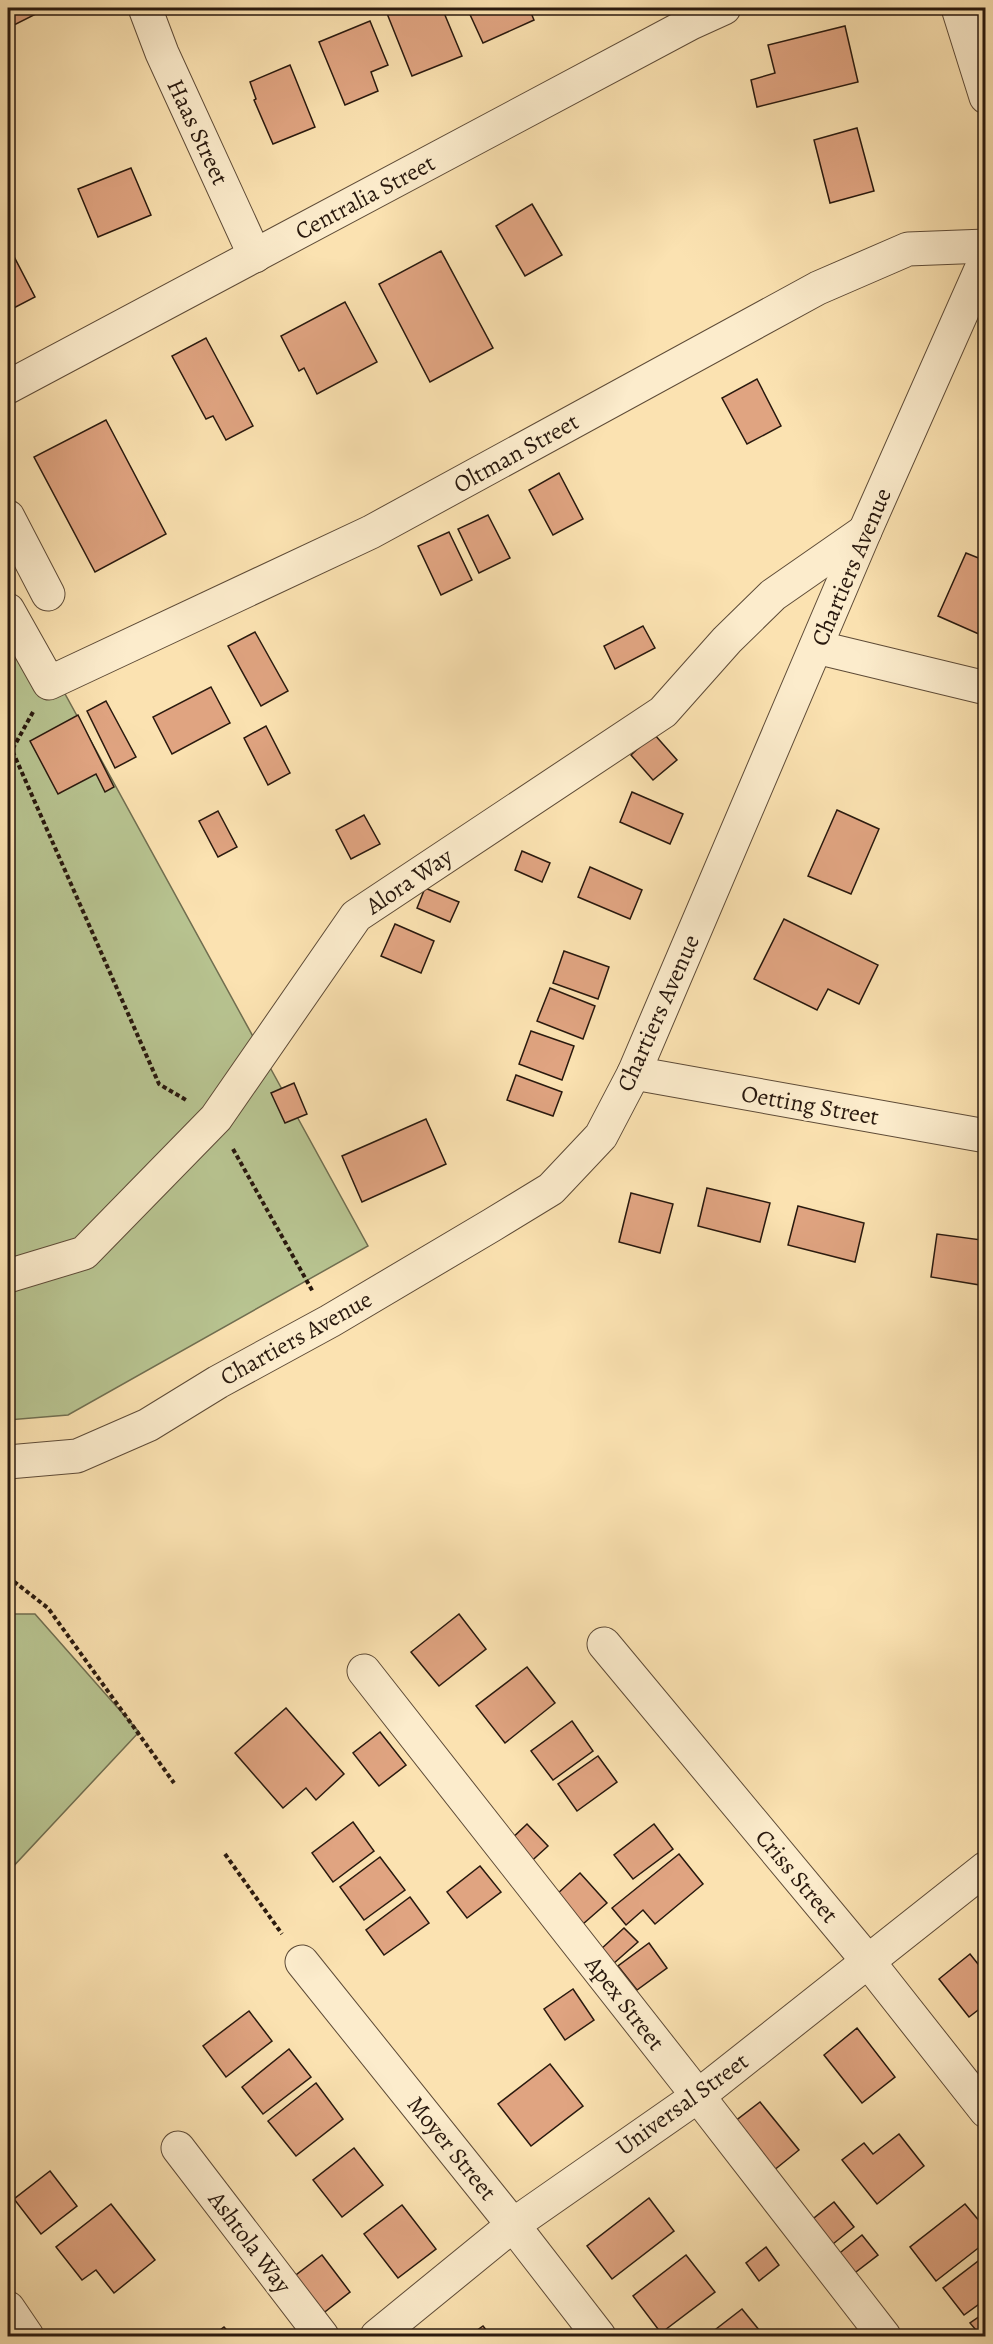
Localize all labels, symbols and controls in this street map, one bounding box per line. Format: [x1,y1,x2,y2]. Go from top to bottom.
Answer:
street label: Haas Street [160,74,236,190]
street label: Centralia Street [289,147,441,247]
street label: Oltman Street [448,405,584,501]
street label: Chartiers Avenue [803,483,899,651]
street label: Alora Way [359,840,459,922]
street label: Chartiers Avenue [609,929,707,1097]
street label: Oetting Street [739,1077,881,1133]
street label: Chartiers Avenue [214,1283,378,1393]
street label: Criss Street [748,1822,846,1930]
street label: Apex Street [577,1948,672,2057]
street label: Universal Street [609,2045,755,2163]
street label: Moyer Street [400,2089,504,2207]
street label: Ashtola Way [201,2184,299,2300]

